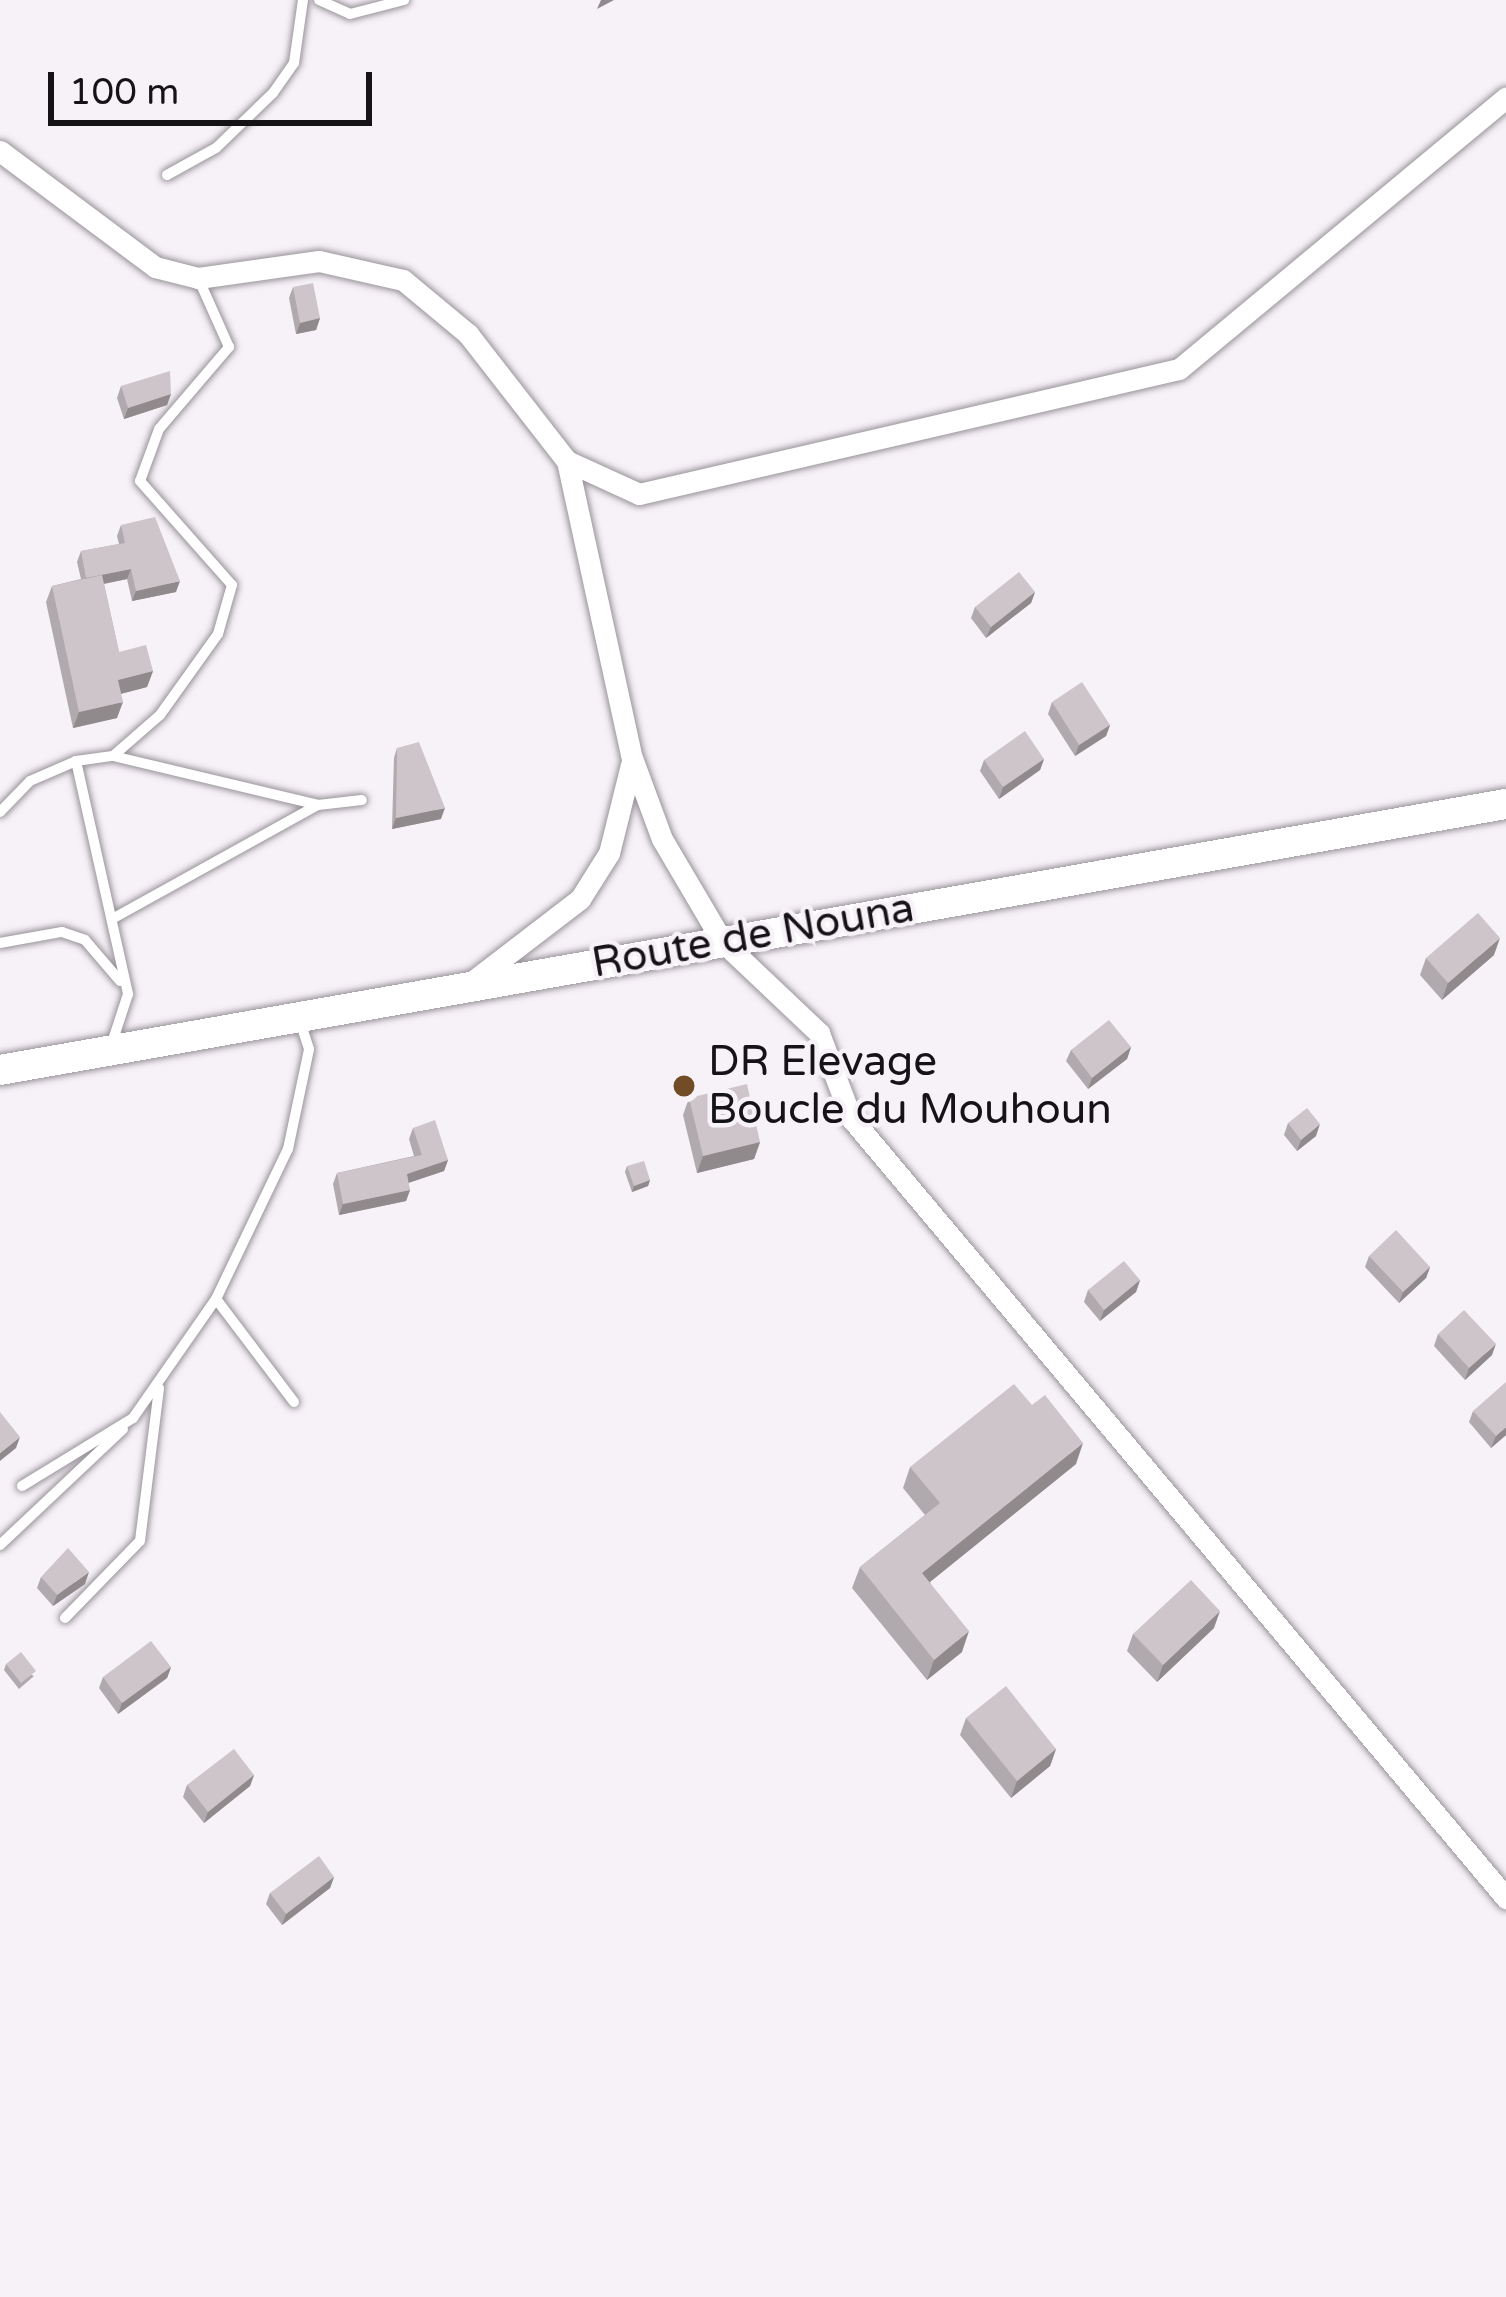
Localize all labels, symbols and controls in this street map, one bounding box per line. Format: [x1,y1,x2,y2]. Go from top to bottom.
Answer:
scale bar [54,48,378,122]
text: 100 m [69,71,179,114]
street label: Route de Nouna [588,883,918,989]
place label: DR Elevage Boucle du Mouhoun [708,1037,1112,1136]
marker: DR Elevage Boucle du Mouhoun [671,1073,697,1099]

